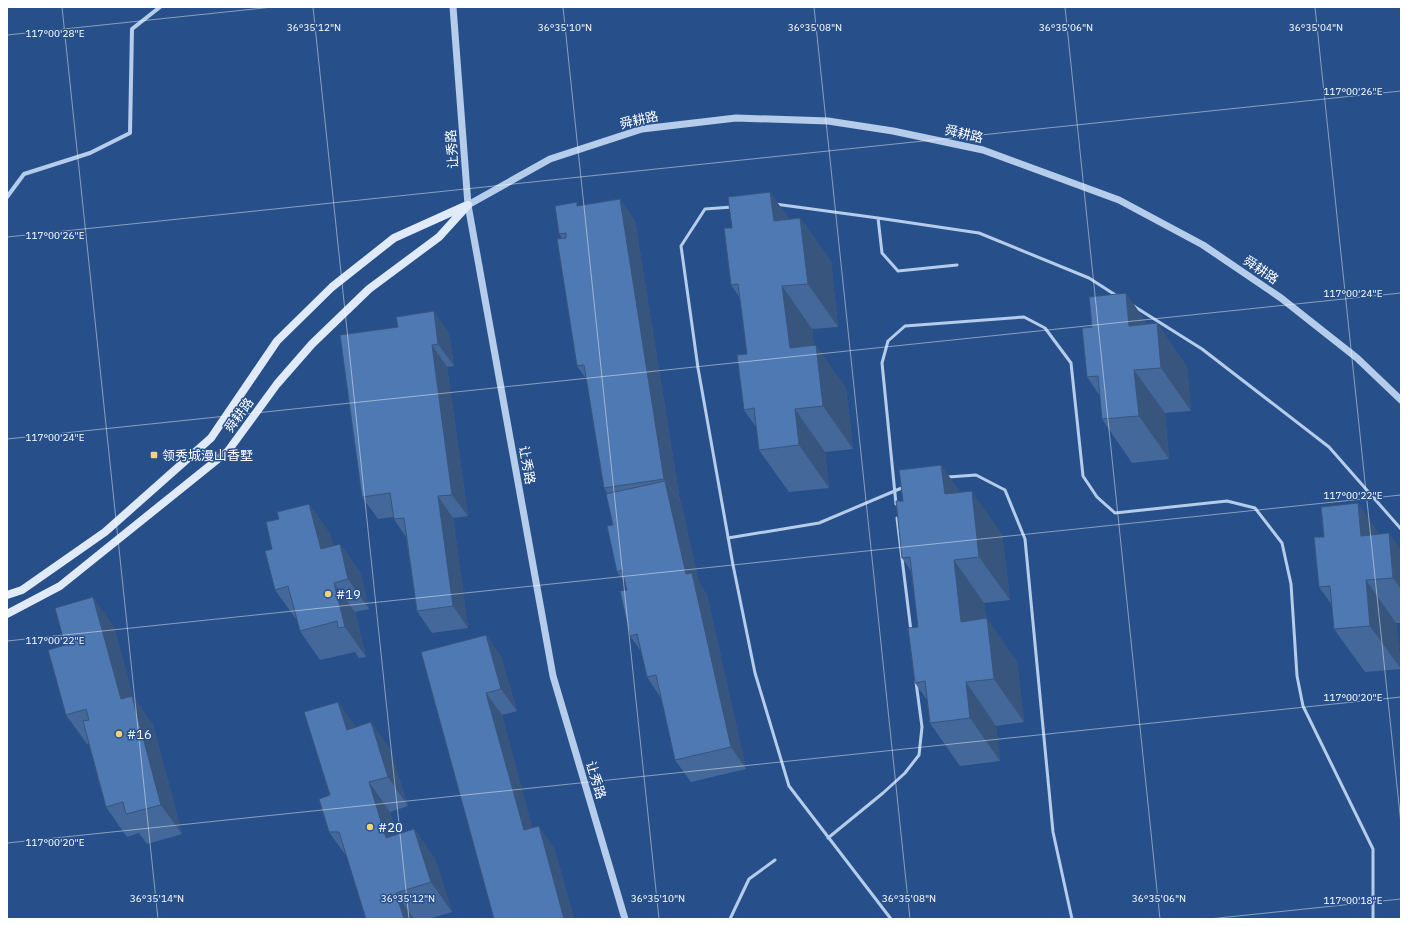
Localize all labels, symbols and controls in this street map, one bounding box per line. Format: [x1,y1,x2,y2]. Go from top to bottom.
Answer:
text: 36°35'12"N [287,21,341,34]
text: 36°35'10"N [538,21,592,34]
text: 36°35'08"N [788,21,842,34]
text: 36°35'06"N [1039,21,1093,34]
text: 36°35'04"N [1289,21,1343,34]
text: 117°00'28"E [25,27,85,40]
text: 117°00'26"E [1323,85,1383,98]
street label: 舜耕路 [618,107,660,133]
street label: 舜耕路 [943,121,985,147]
street label: 让秀路 [442,129,462,169]
text: 117°00'26"E [25,229,85,242]
street label: 舜耕路 [1240,252,1282,288]
text: 117°00'24"E [1323,287,1383,300]
street label: 舜耕路 [221,394,257,436]
text: 117°00'24"E [25,431,85,444]
street label: 让秀路 [515,444,539,486]
place label: 领秀城漫山香墅 [162,447,253,464]
marker: 领秀城漫山香墅 [149,450,159,460]
text: 117°00'22"E [1323,489,1383,502]
place label: #19 [336,586,361,603]
marker: #19 [323,589,333,599]
text: 117°00'22"E [25,634,85,647]
text: 117°00'20"E [1323,691,1383,704]
place label: #16 [127,726,152,743]
marker: #16 [114,729,124,739]
street label: 让秀路 [582,759,610,801]
place label: #20 [378,819,403,836]
marker: #20 [365,822,375,832]
text: 117°00'20"E [25,836,85,849]
text: 36°35'14"N [130,892,184,905]
text: 36°35'12"N [381,892,435,905]
text: 36°35'10"N [631,892,685,905]
text: 36°35'08"N [882,892,936,905]
text: 36°35'06"N [1132,892,1186,905]
text: 117°00'18"E [1323,894,1383,907]

